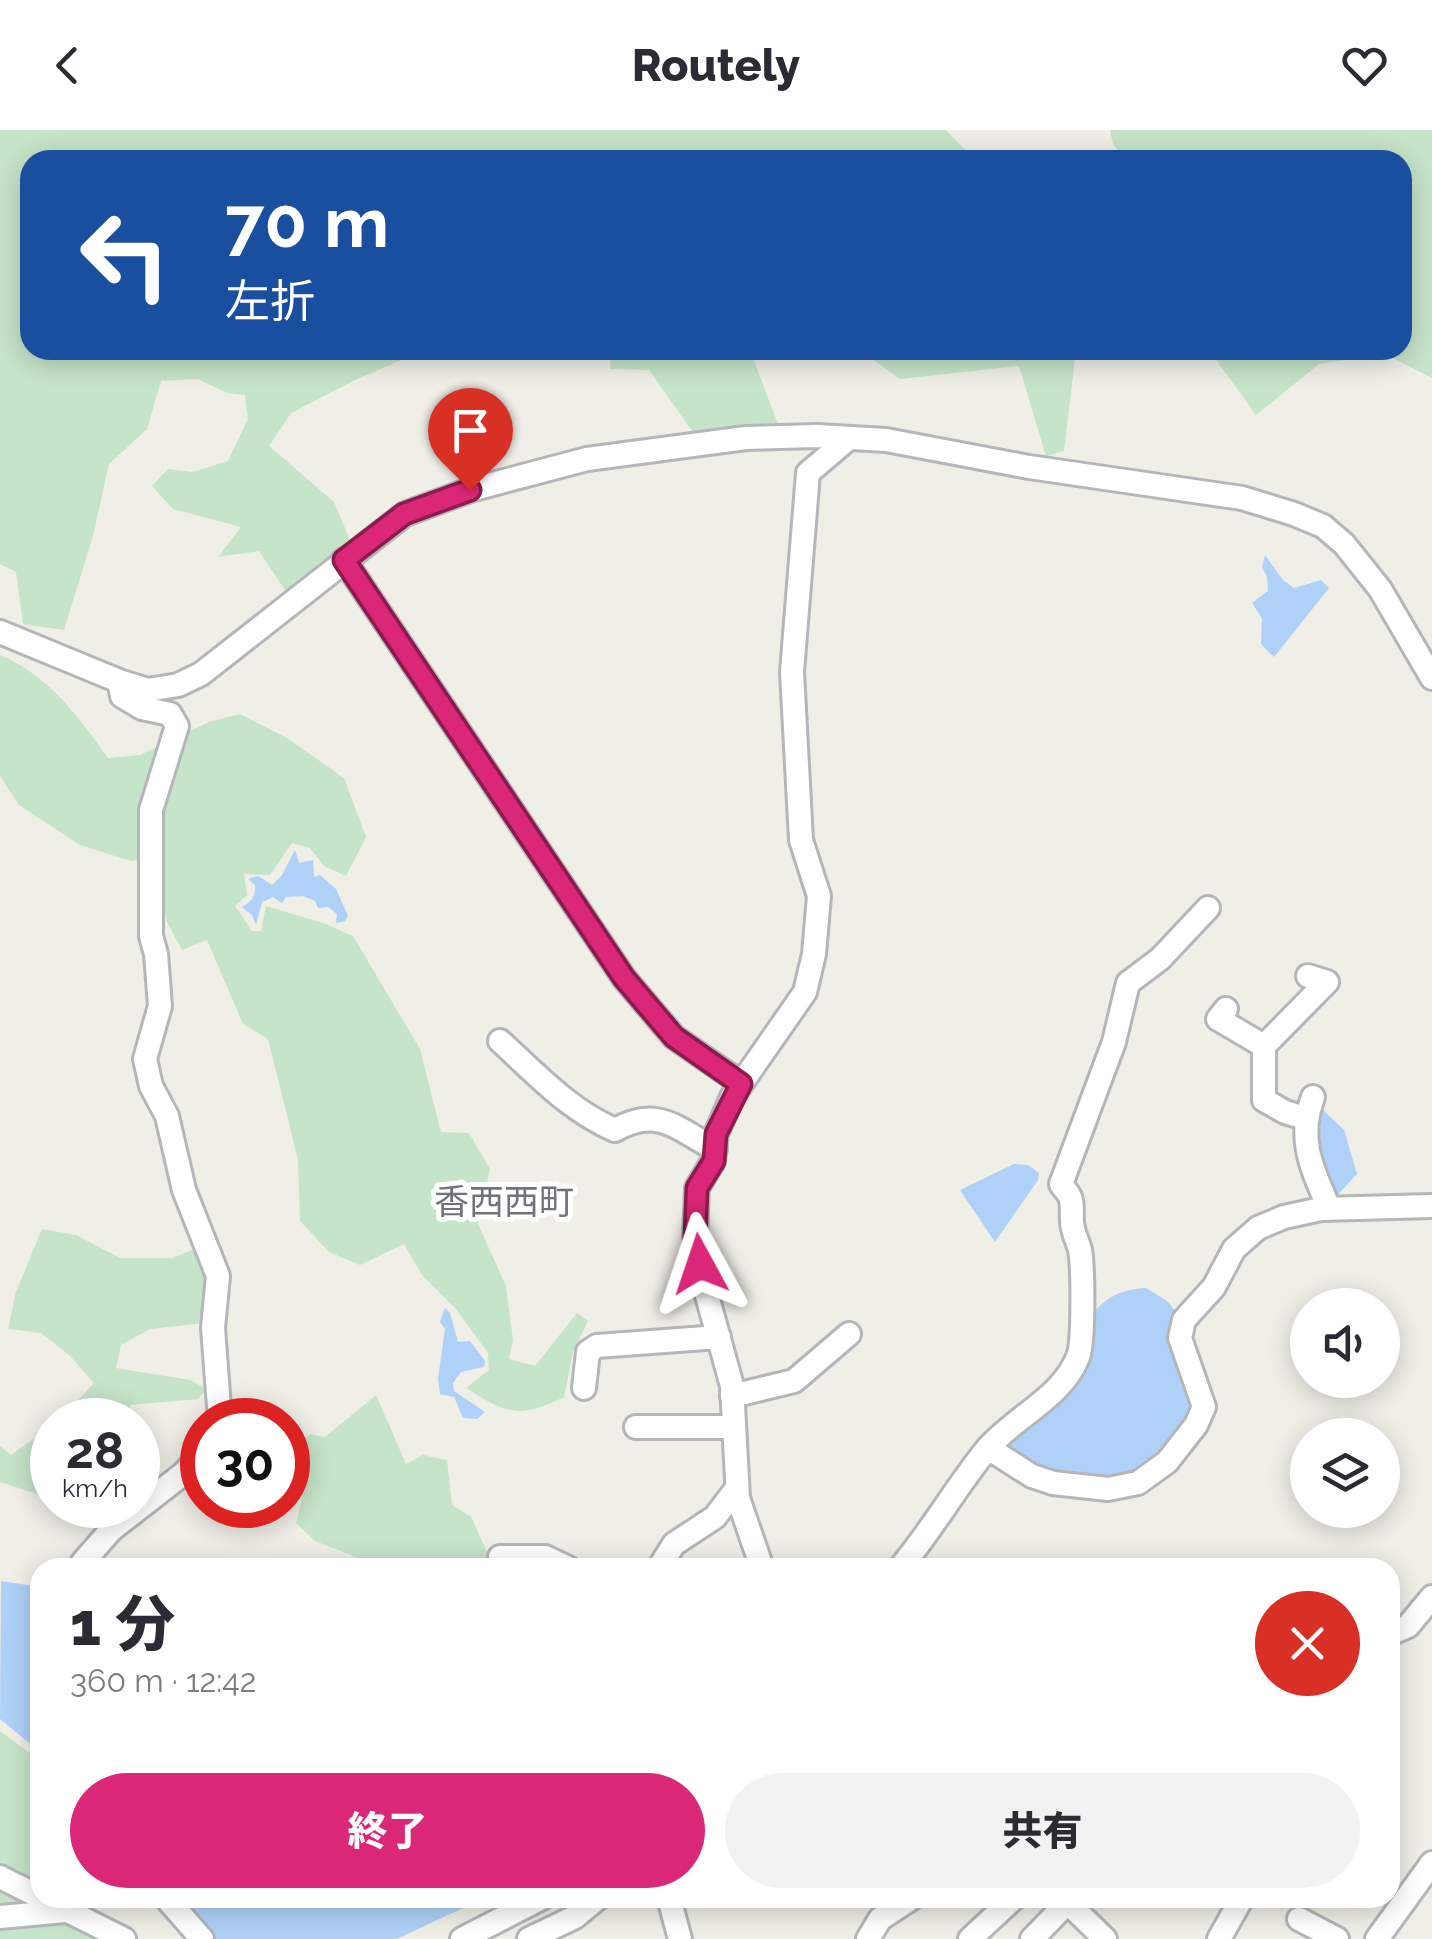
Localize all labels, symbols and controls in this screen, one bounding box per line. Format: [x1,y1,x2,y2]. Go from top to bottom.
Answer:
icon: back [40,38,95,93]
icon: heart [1337,38,1392,93]
text: Routely [632,39,800,92]
text: 70 m [225,181,389,263]
icon: left [60,190,190,320]
text: 左折 [225,275,315,328]
pin [428,388,513,491]
icon: arrive [443,403,498,458]
district label: 香西西町 [434,1181,574,1222]
position arrow [648,1212,752,1316]
map controls [1290,1288,1400,1528]
button: sound [1290,1288,1400,1398]
speed limit sign: 30 [180,1398,310,1528]
button: layers [1290,1418,1400,1528]
text: 28 [66,1421,124,1480]
text: km/h [62,1473,128,1503]
text: 1 分 [70,1589,175,1659]
button: close [1255,1591,1360,1696]
text: 360 m · 12:42 [70,1662,256,1699]
button: 終了 [70,1773,705,1888]
button: 共有 [725,1773,1360,1888]

